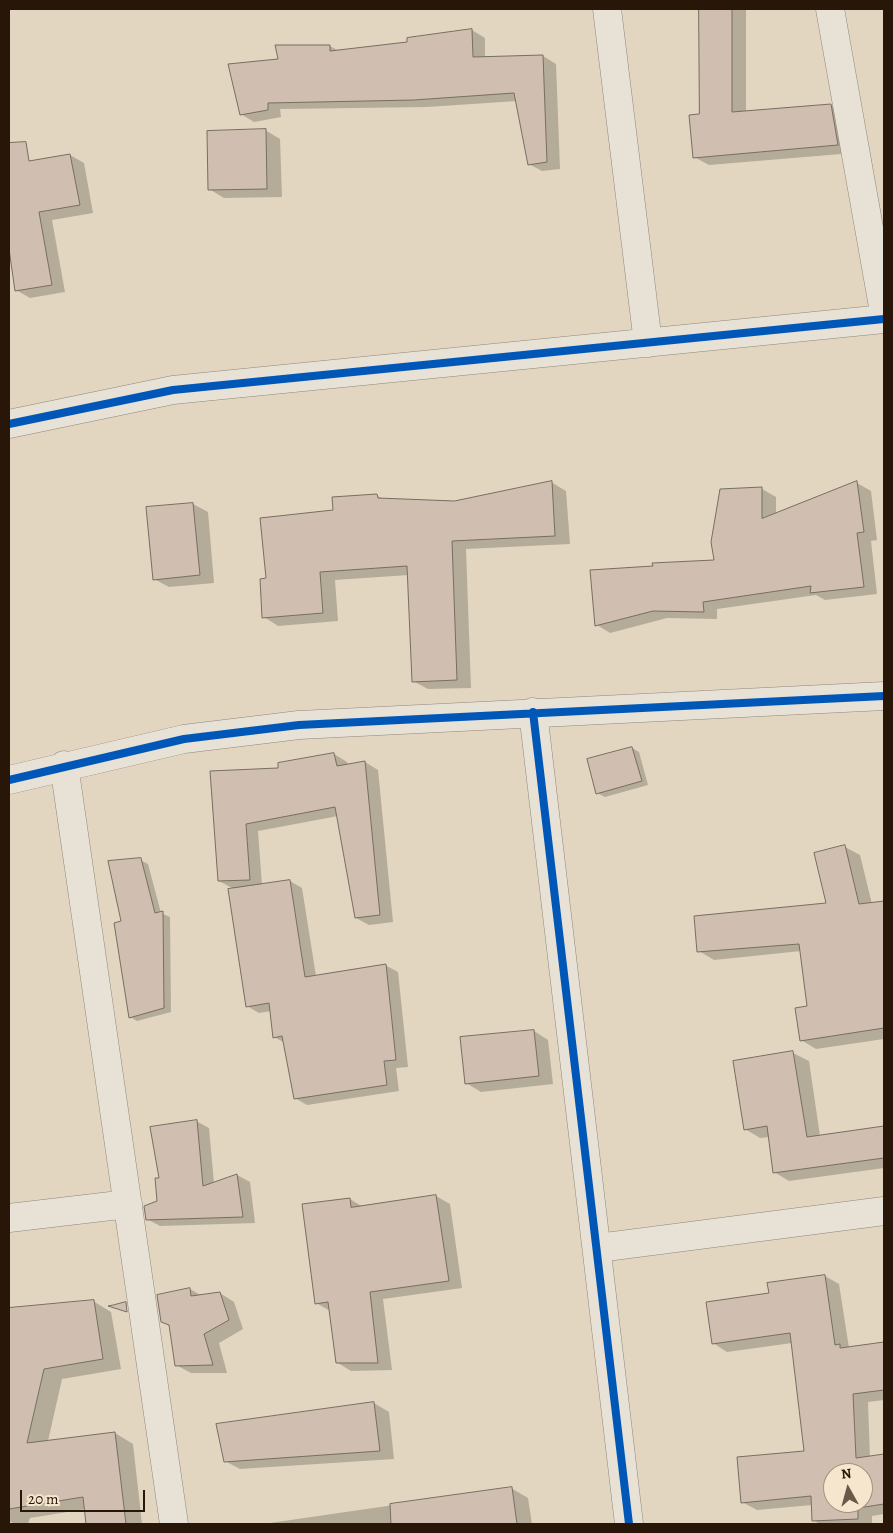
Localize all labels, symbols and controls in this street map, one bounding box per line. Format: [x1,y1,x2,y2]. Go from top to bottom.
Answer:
north arrow [823,1463,873,1513]
text: N [840,1464,852,1484]
scale bar [22,1480,148,1512]
text: 20 m [28,1489,59,1509]

